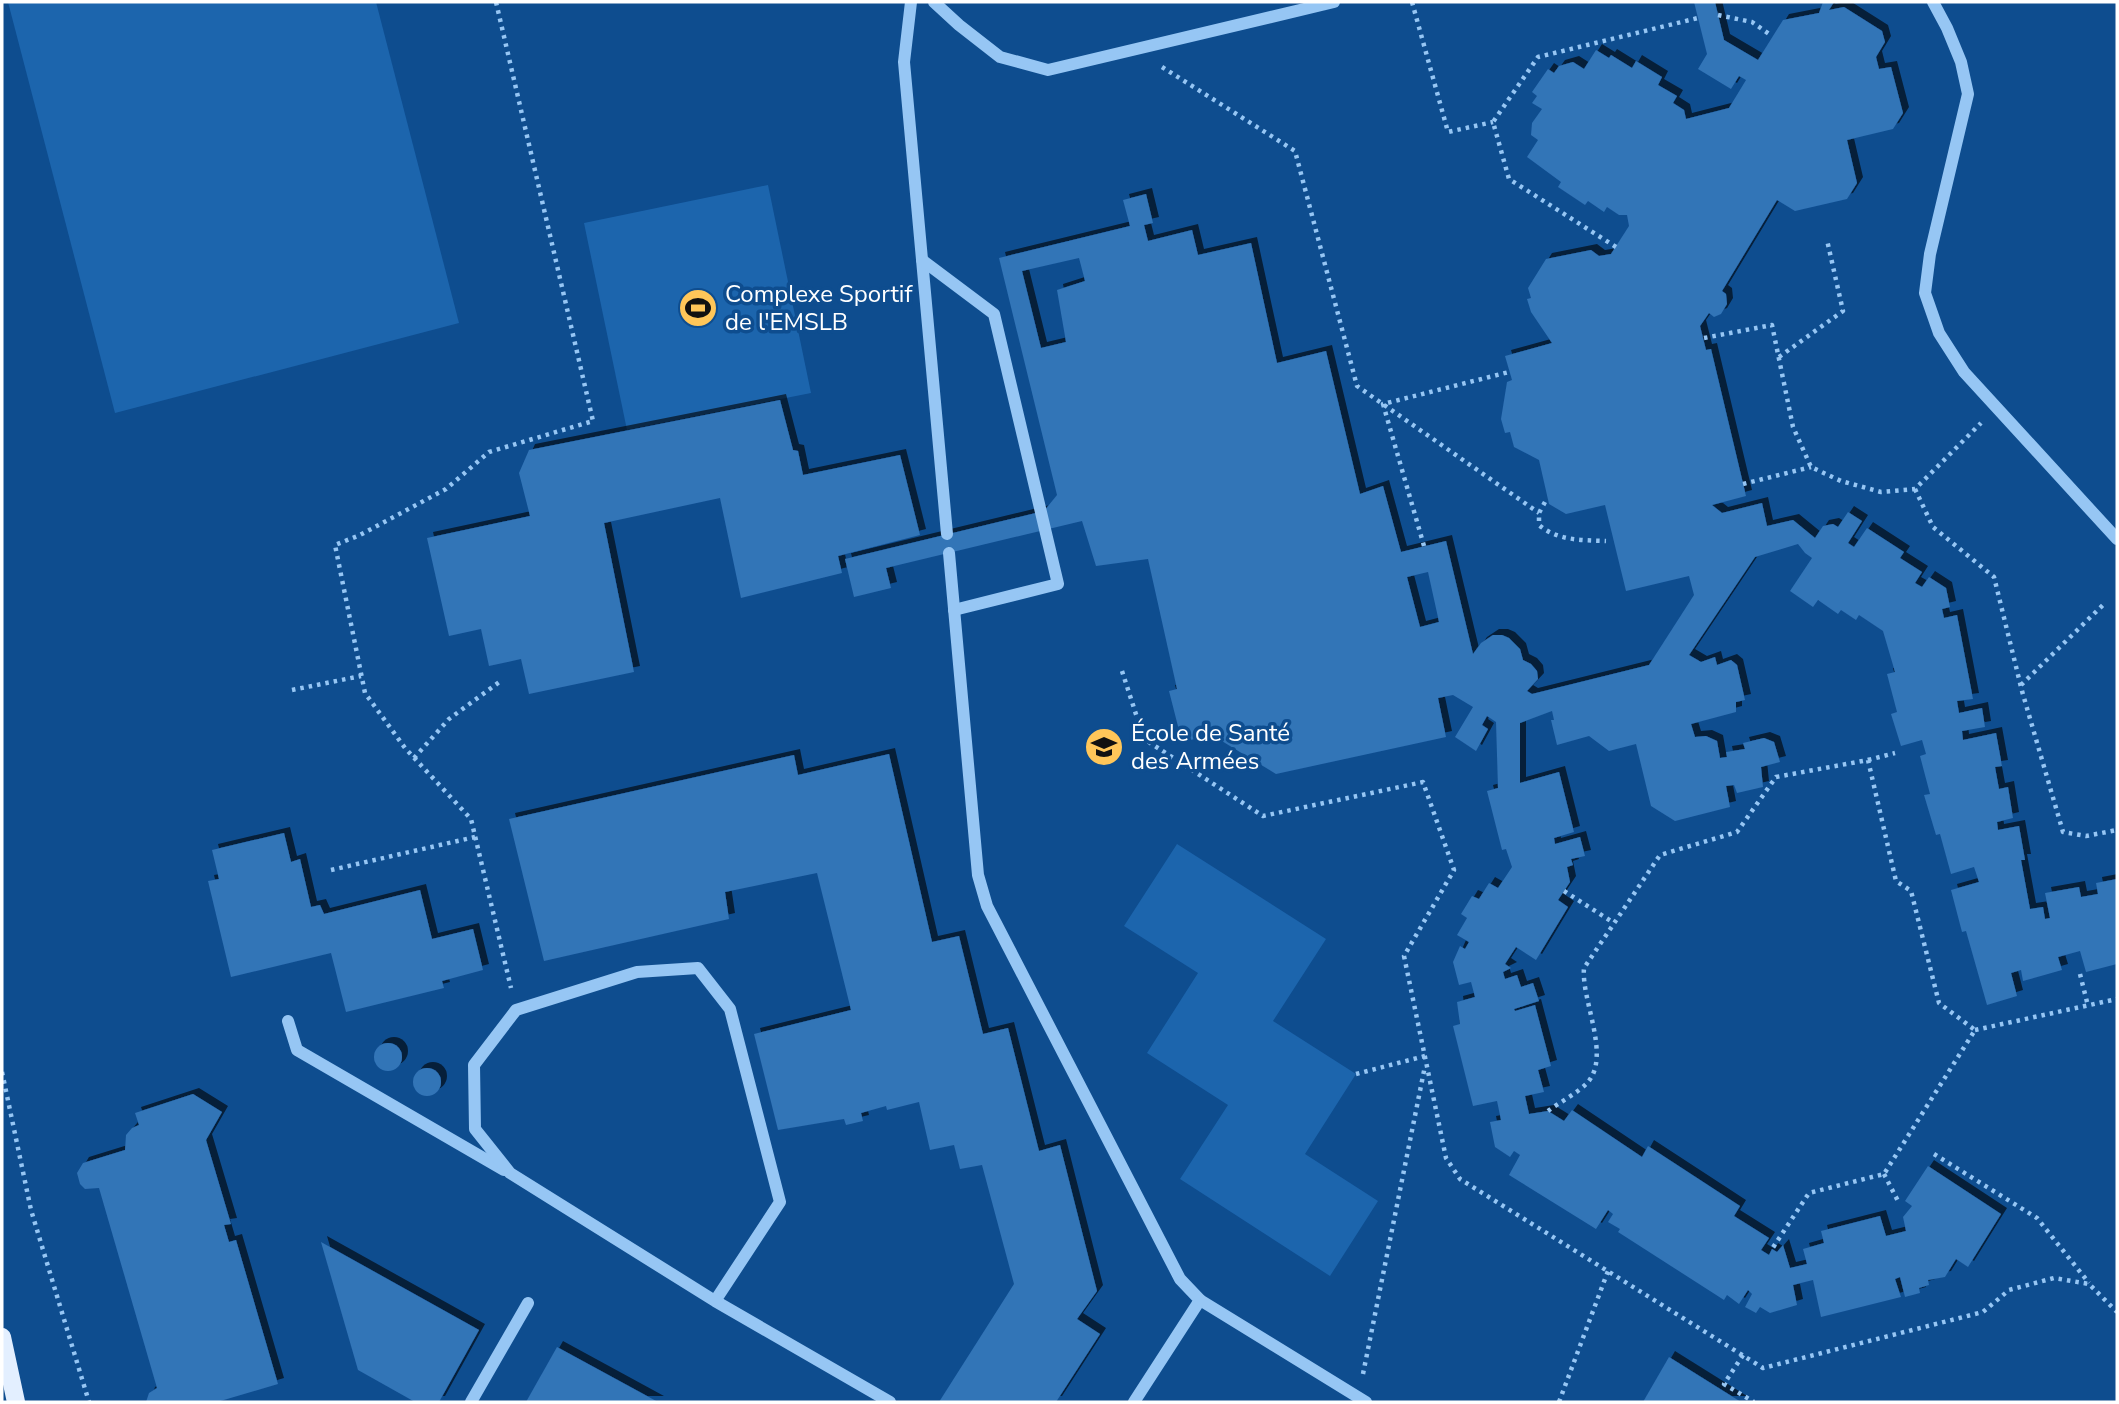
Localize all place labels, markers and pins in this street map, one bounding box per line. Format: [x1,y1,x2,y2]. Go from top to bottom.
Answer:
place label: Complexe Sportif de l'EMSLB [725,278,913,338]
sports icon: Complexe Sportif de l'EMSLB [677,287,719,329]
place label: École de Santé des Armées [1131,717,1290,777]
school or university icon: École de Santé des Armées [1083,726,1125,768]

